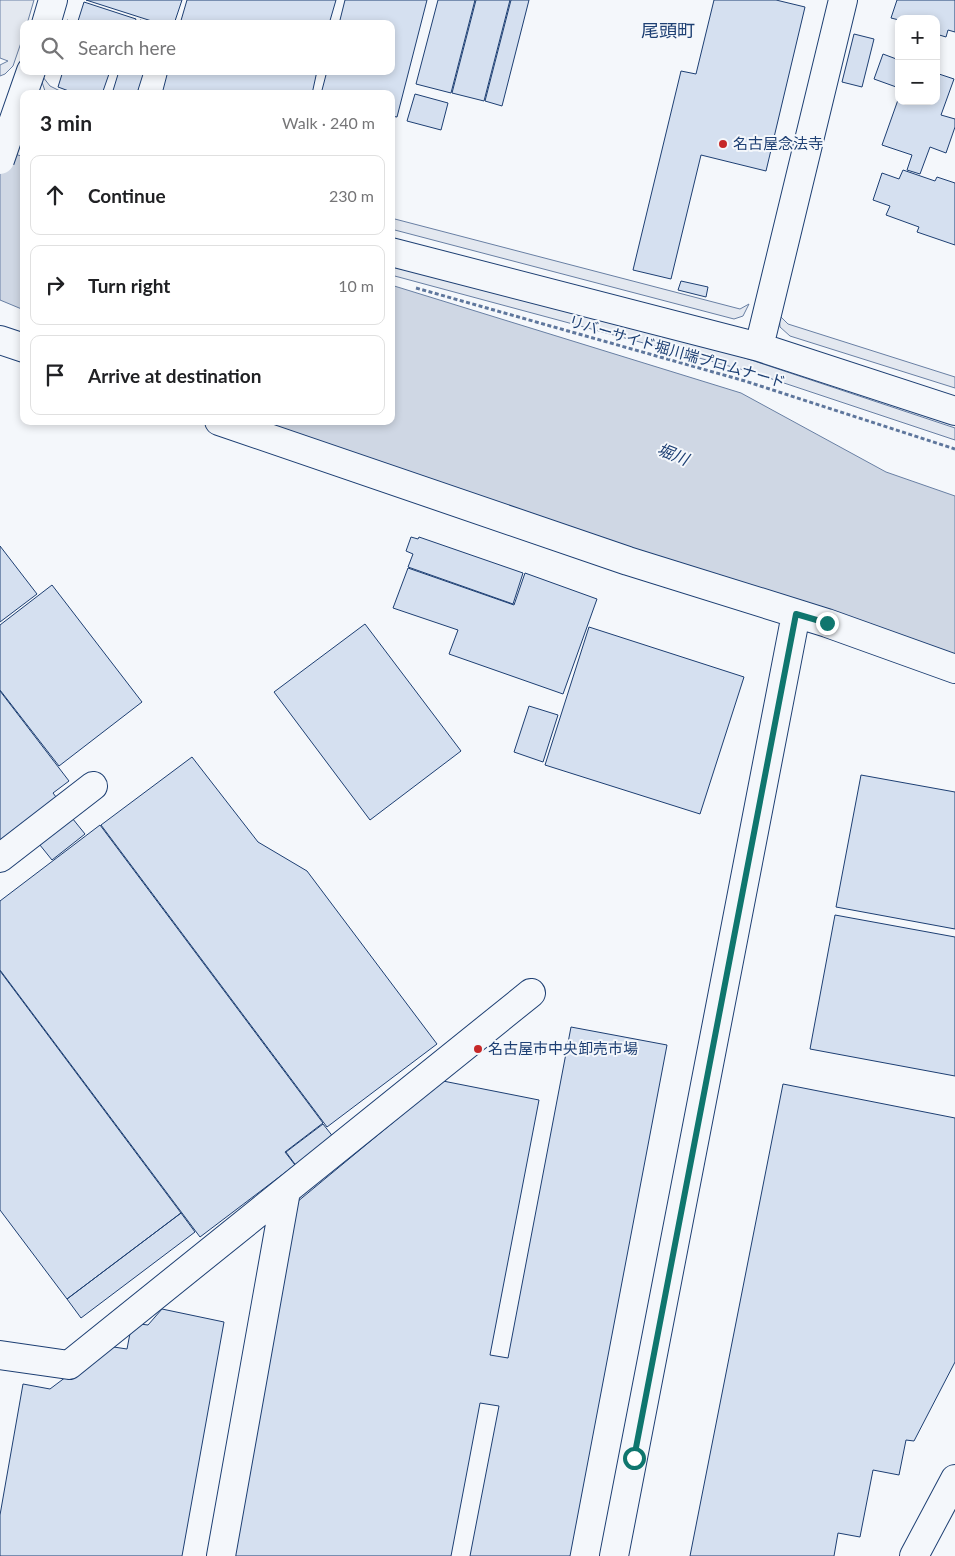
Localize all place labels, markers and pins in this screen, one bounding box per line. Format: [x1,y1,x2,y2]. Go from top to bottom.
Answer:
place label: 名古屋念法寺 [733,134,823,152]
marker: 名古屋念法寺 [717,138,729,150]
place label: 名古屋市中央卸売市場 [488,1039,638,1057]
marker: 名古屋市中央卸売市場 [472,1043,484,1055]

